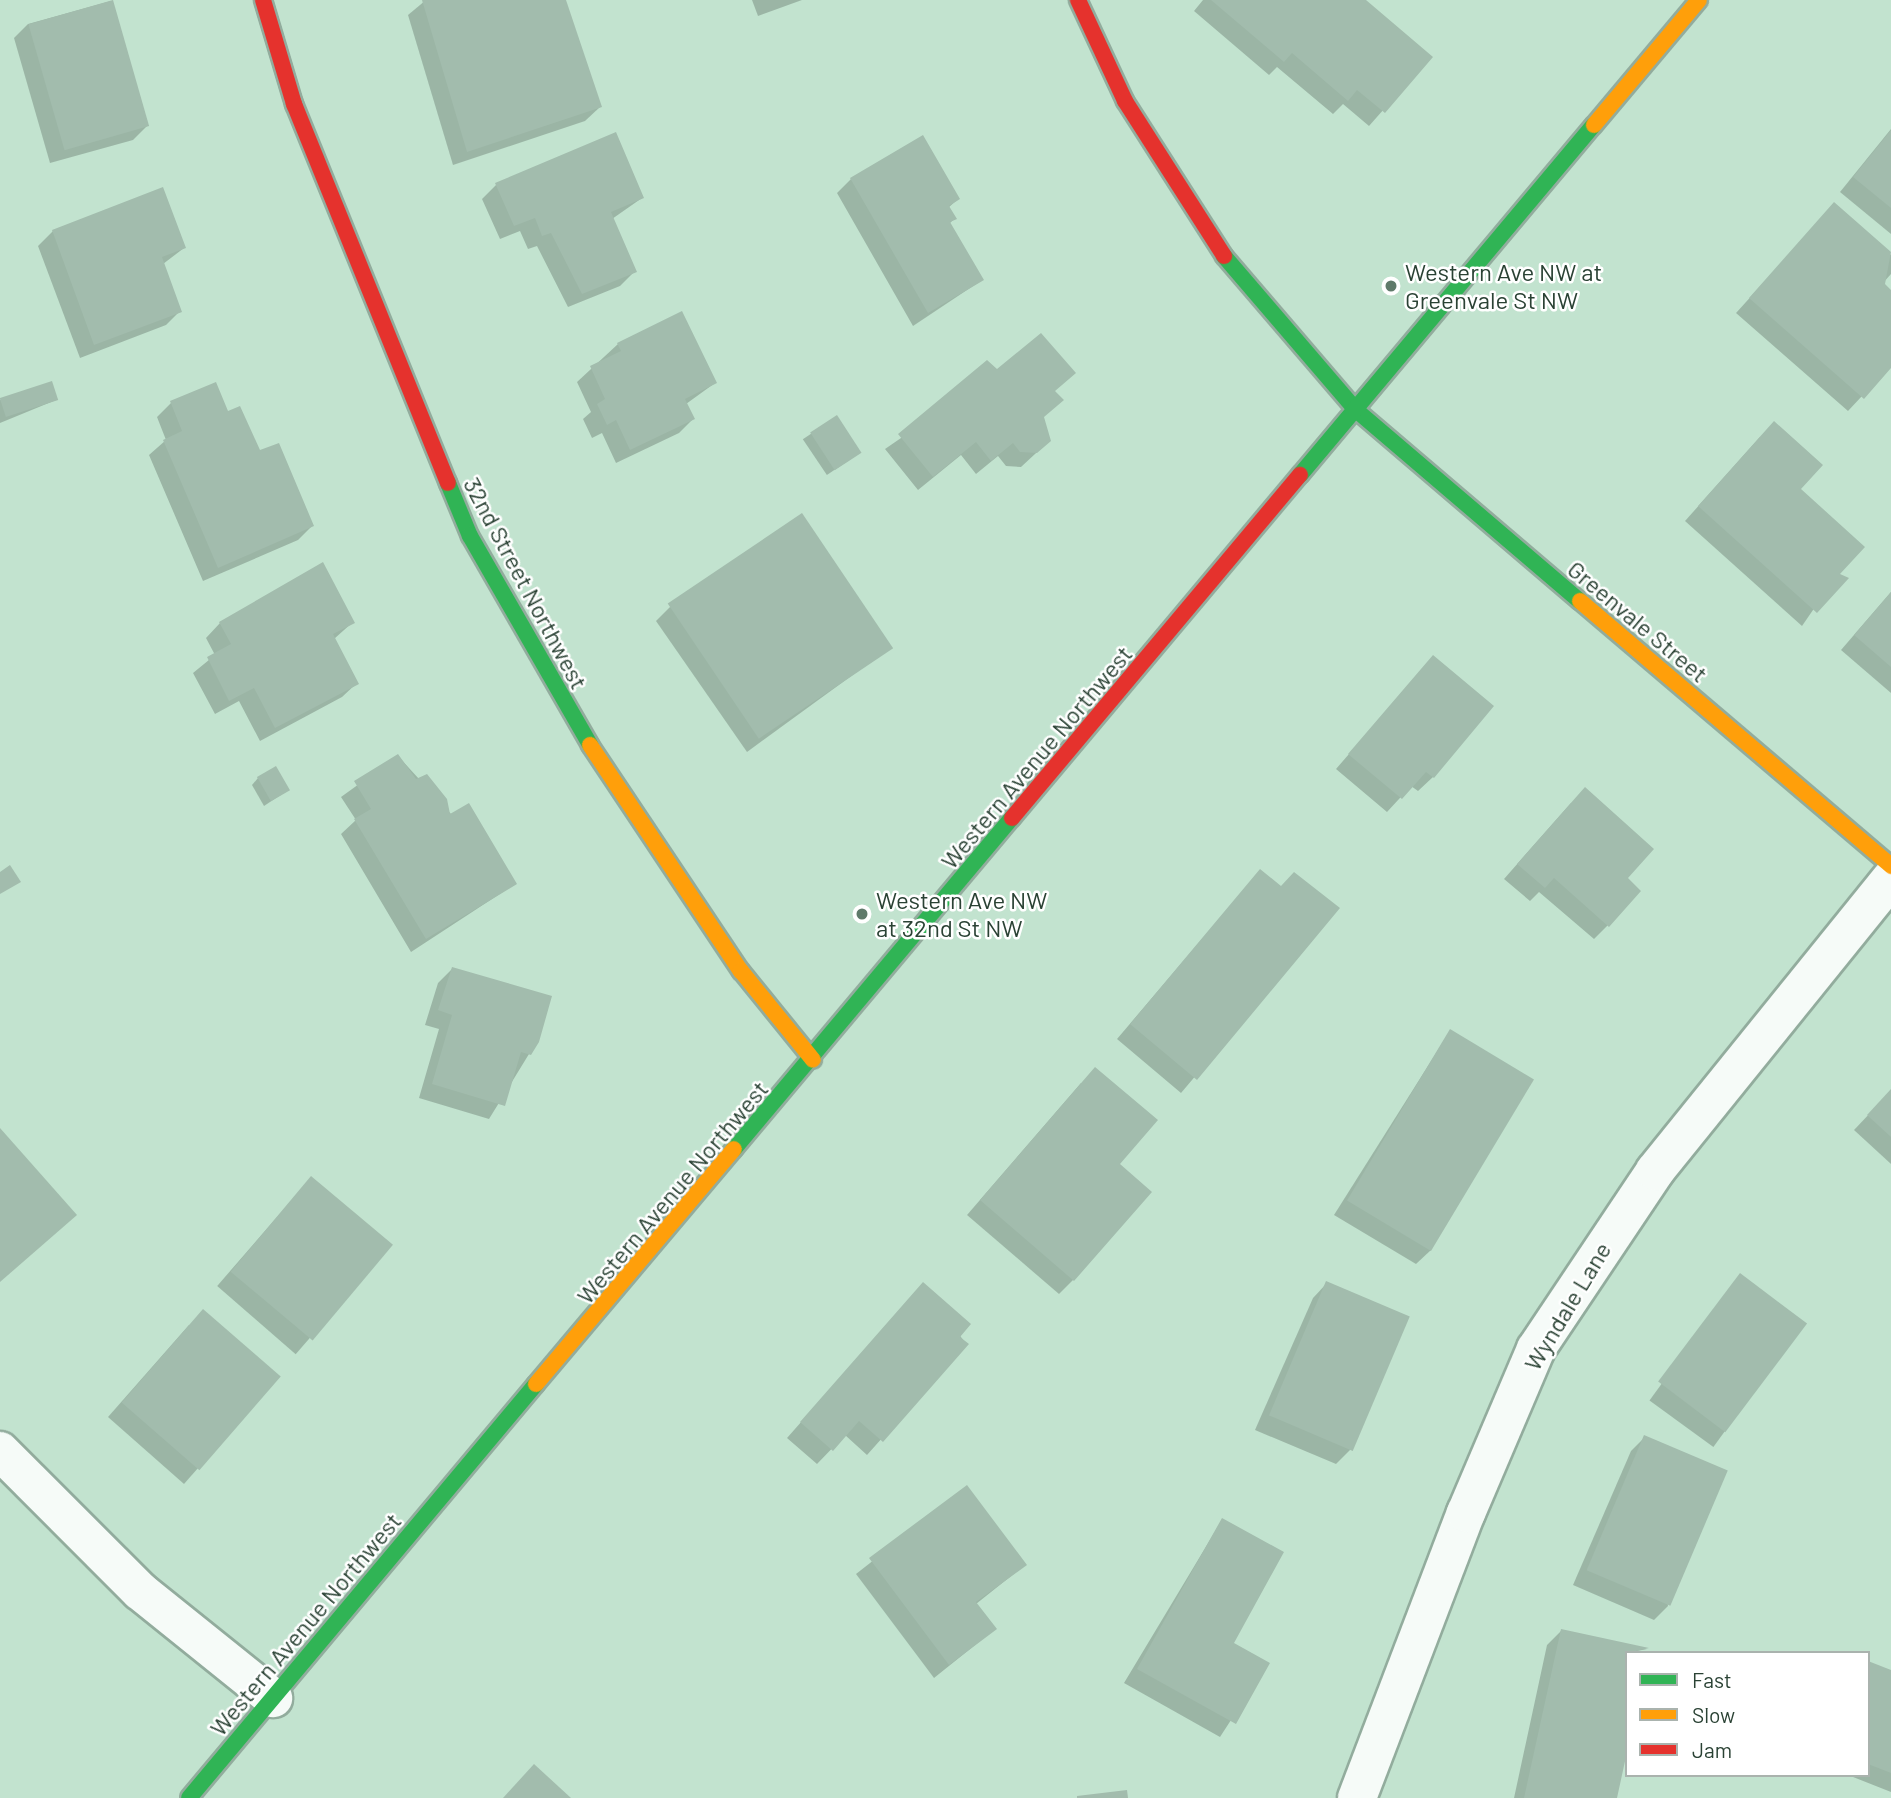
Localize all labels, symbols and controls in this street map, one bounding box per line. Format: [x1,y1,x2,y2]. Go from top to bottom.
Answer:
place label: Western Ave NW at Greenvale St NW [1405,258,1602,314]
marker: Western Ave NW at Greenvale St NW [1383,278,1399,294]
street label: 32nd Street Northwest [458,472,594,694]
street label: Greenvale Street [1562,554,1714,688]
street label: Western Avenue Northwest [934,640,1138,874]
place label: Western Ave NW at 32nd St NW [876,886,1047,942]
marker: Western Ave NW at 32nd St NW [854,906,870,922]
street label: Western Avenue Northwest [570,1075,774,1309]
street label: Wyndale Lane [1517,1237,1617,1375]
street label: Western Avenue Northwest [203,1507,407,1741]
legend [1625,1651,1870,1777]
text: Fast [1692,1667,1732,1692]
text: Slow [1692,1702,1735,1727]
text: Jam [1692,1737,1732,1762]

